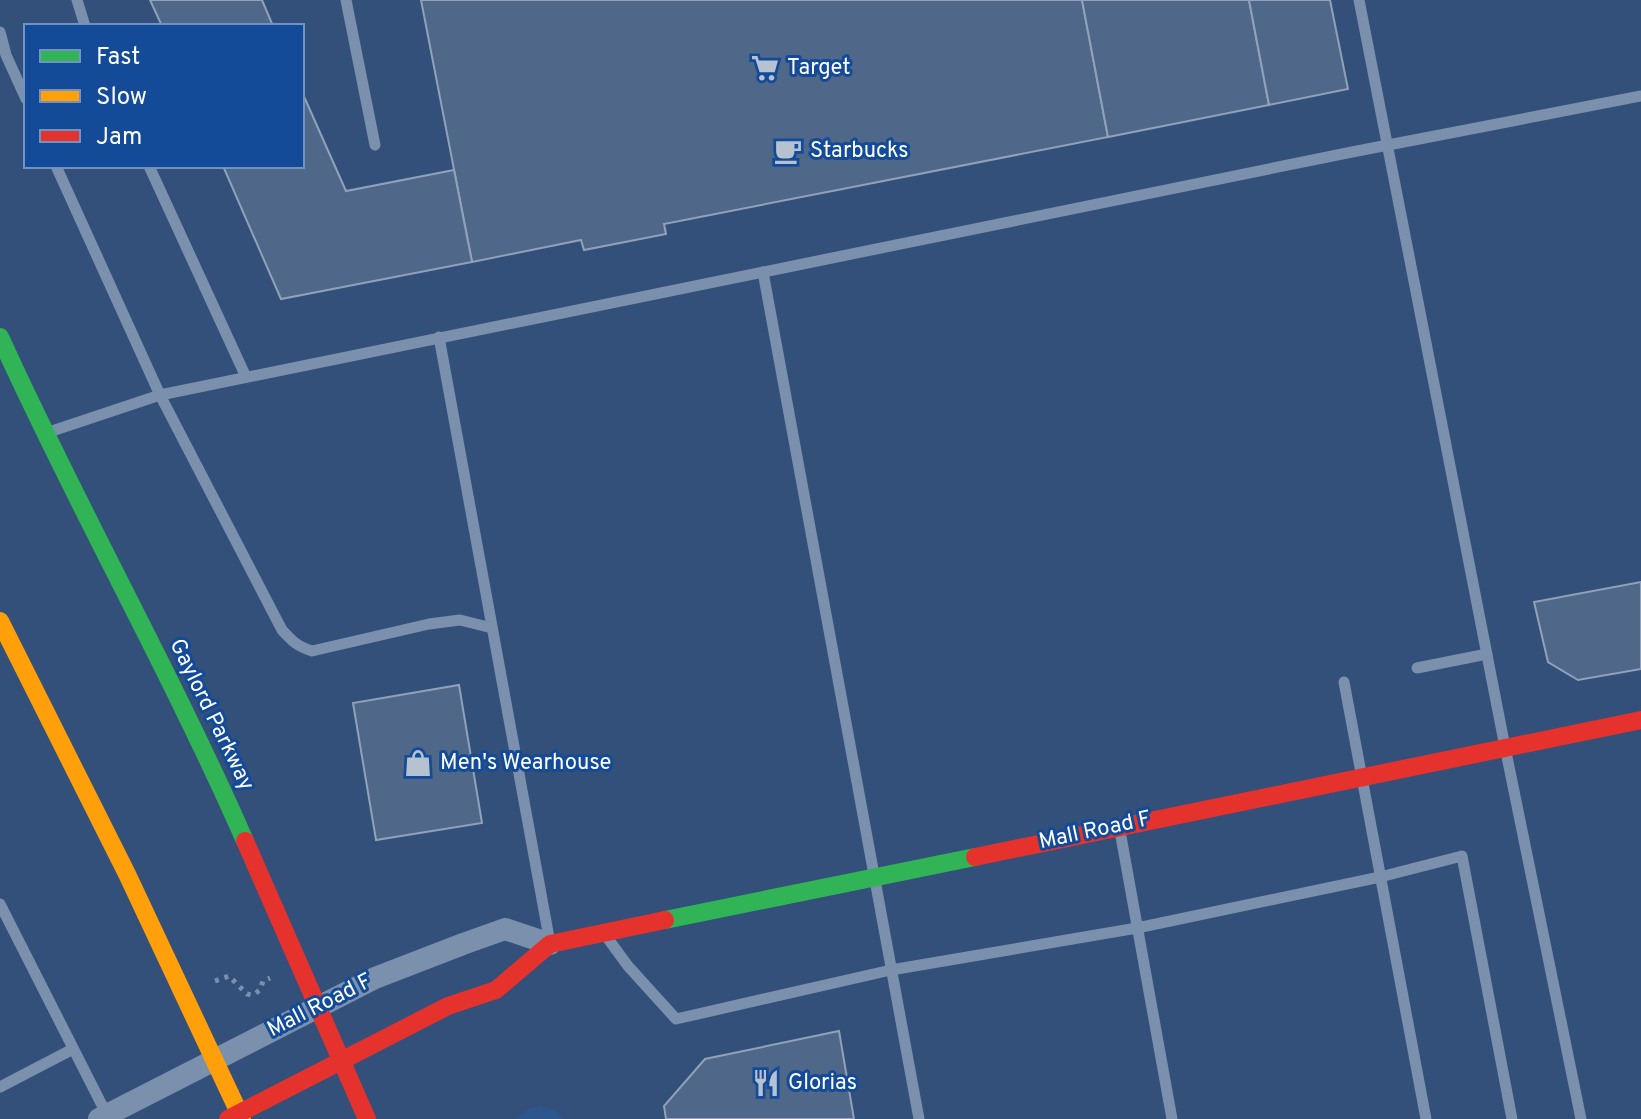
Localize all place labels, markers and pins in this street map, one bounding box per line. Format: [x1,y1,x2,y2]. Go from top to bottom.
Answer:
supermarket icon: Target [750,53,780,83]
place label: Target [787,55,850,82]
cafe icon: Starbucks [773,136,803,166]
place label: Starbucks [810,138,909,165]
shop icon: Men's Wearhouse [403,748,433,778]
place label: Men's Wearhouse [440,750,611,777]
restaurant icon: Glorias [751,1068,781,1098]
place label: Glorias [788,1070,857,1097]

